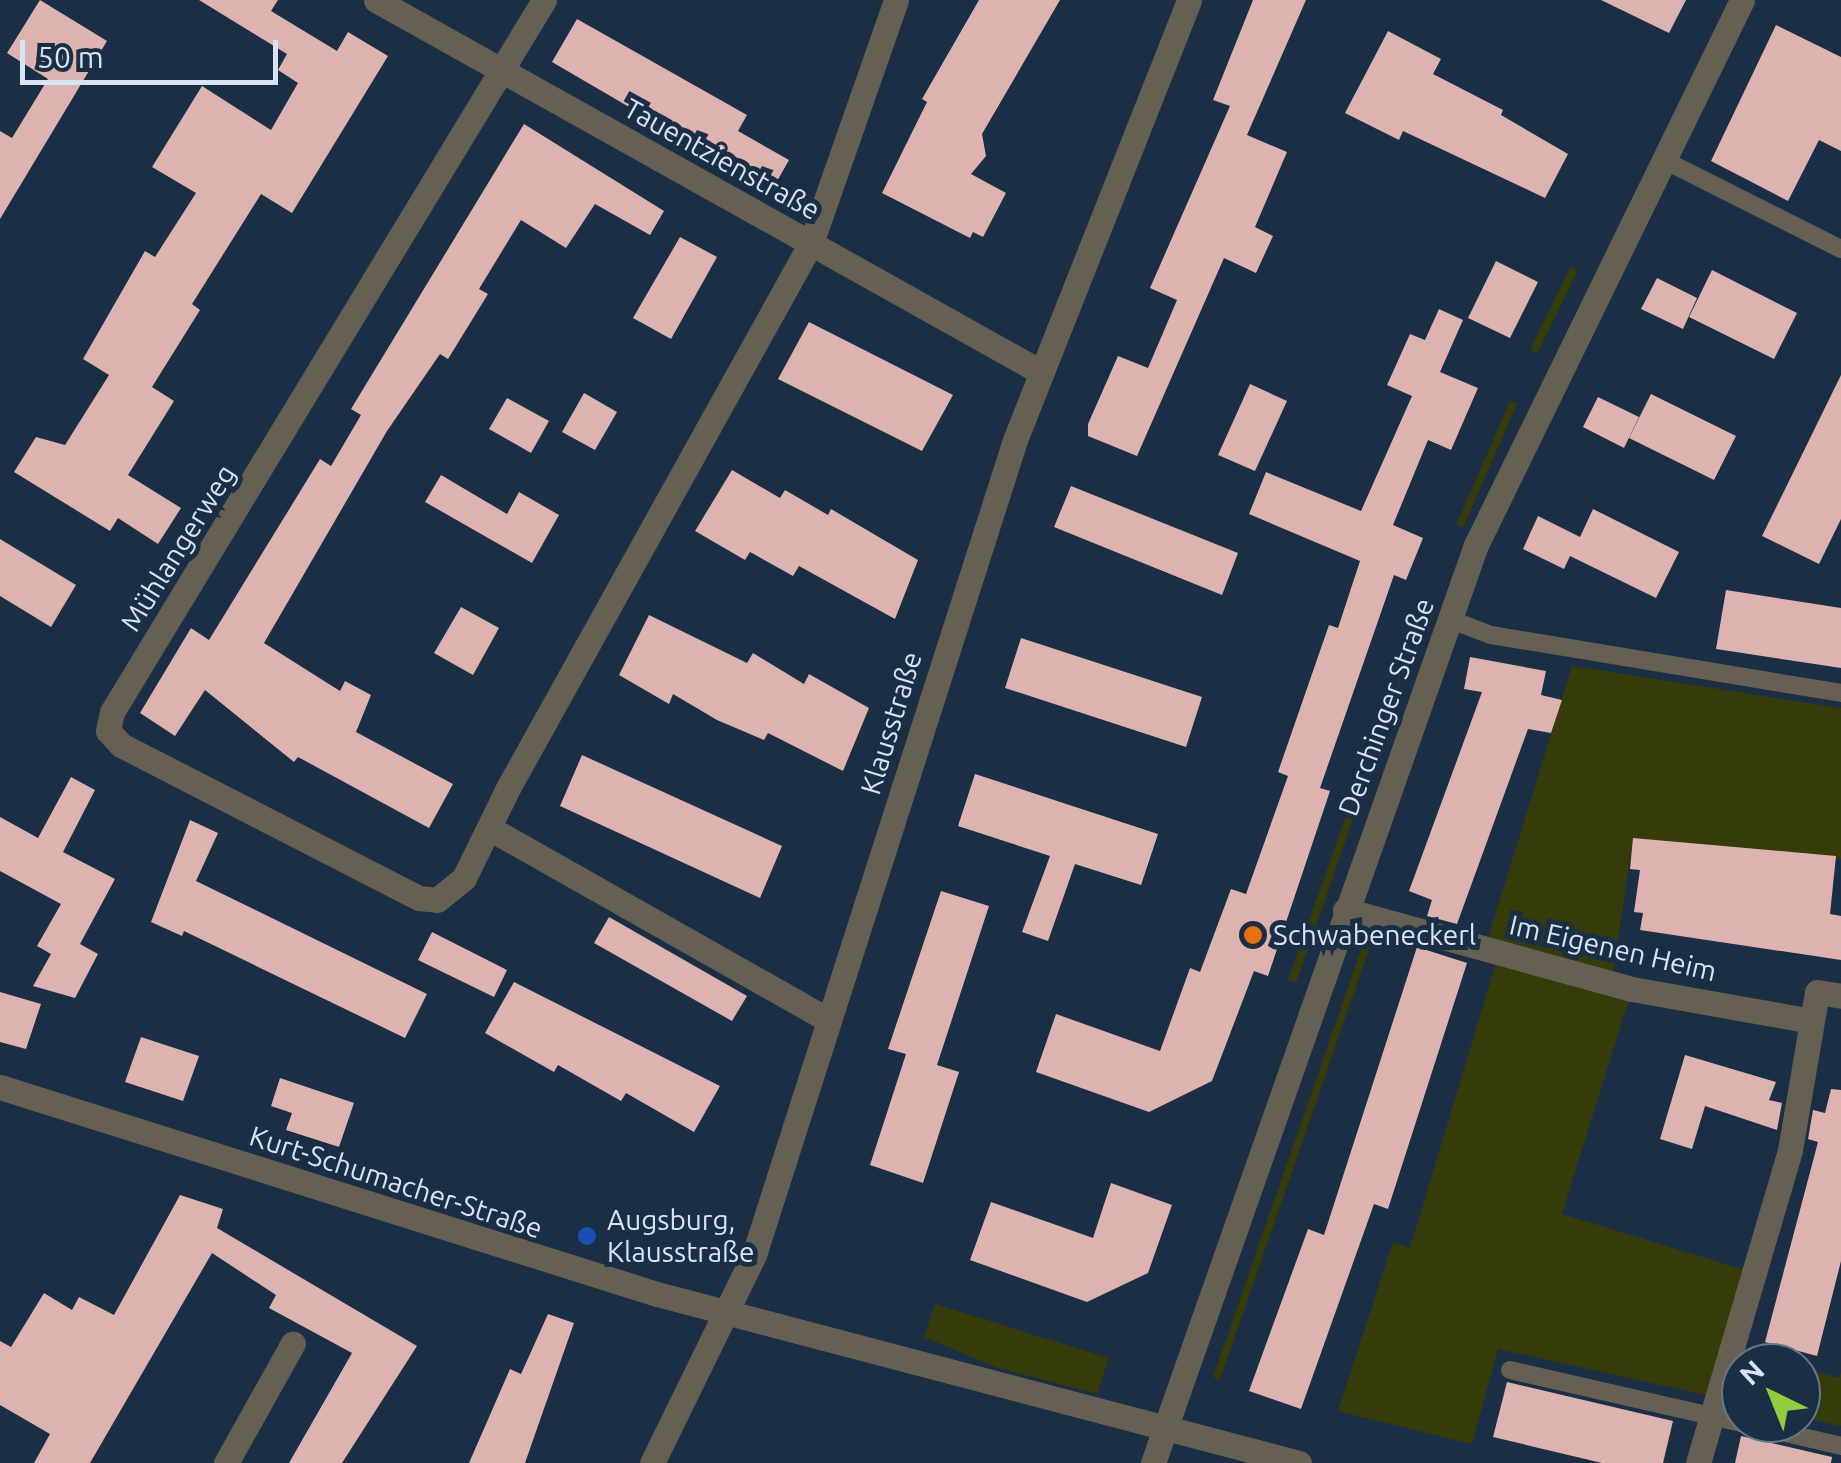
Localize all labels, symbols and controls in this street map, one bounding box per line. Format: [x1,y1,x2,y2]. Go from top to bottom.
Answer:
scale bar [25,20,282,82]
text: 50 m [37,40,104,74]
street label: Tauentzienstraße [618,91,826,227]
street label: Mühlangerweg [113,459,243,637]
street label: Derchinger Straße [1331,594,1441,820]
street label: Klausstraße [853,648,929,798]
street label: Im Eigenen Heim [1506,908,1720,988]
place label: Schwabeneckerl [1273,918,1476,952]
marker: Schwabeneckerl [1242,924,1264,946]
street label: Kurt-Schumacher-Straße [245,1119,547,1245]
place label: Augsburg, Klausstraße [607,1203,754,1269]
marker: Augsburg, Klausstraße [576,1225,598,1247]
north arrow [1721,1343,1821,1443]
text: N [1733,1354,1770,1391]

